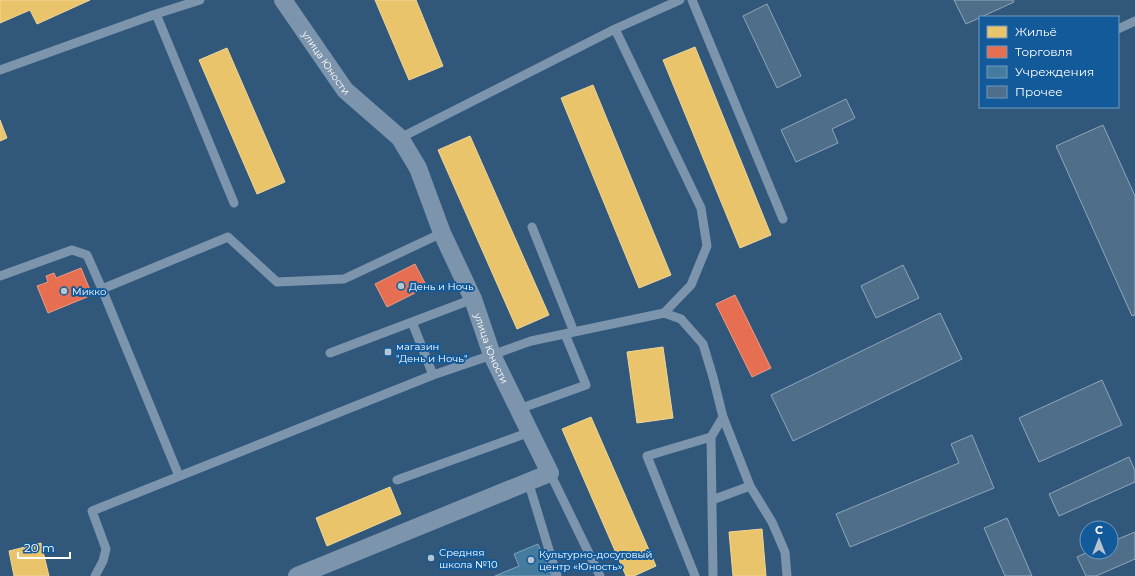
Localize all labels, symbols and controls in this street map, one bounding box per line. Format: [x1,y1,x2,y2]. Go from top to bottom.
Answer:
legend [979,16,1119,108]
text: Жильё [1015,24,1057,39]
street label: улица Юности [299,27,352,98]
text: Торговля [1015,44,1072,59]
text: Учреждения [1015,64,1094,79]
text: Прочее [1015,84,1063,99]
place label: День и Ночь [409,280,474,293]
marker: День и Ночь [396,281,406,291]
place label: Микко [72,285,106,298]
marker: Микко [59,286,69,296]
street label: улица Юности [471,310,511,386]
place label: магазин "День и Ночь" [396,340,468,365]
marker: магазин "День и Ночь" [383,347,393,357]
north arrow [1079,520,1119,560]
text: С [1095,523,1103,537]
scale bar [18,534,70,560]
text: 20 m [24,540,55,555]
place label: Средняя школа №10 [439,546,498,571]
place label: Культурно-досуговый центр «Юность» [539,548,652,573]
marker: Средняя школа №10 [426,553,436,563]
marker: Культурно-досуговый центр «Юность» [526,555,536,565]

